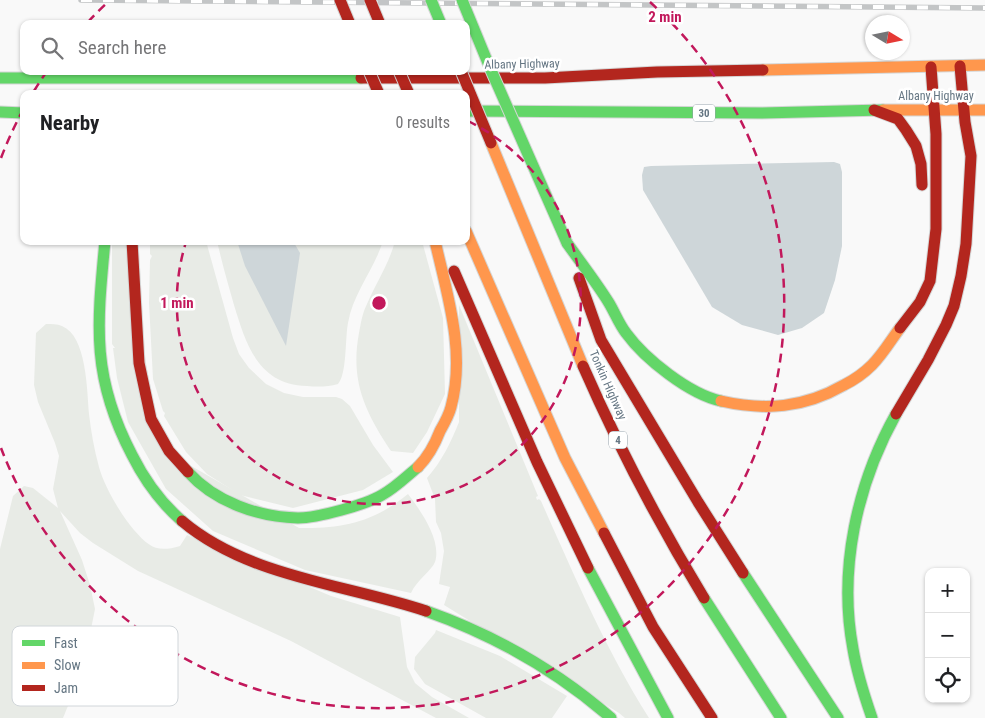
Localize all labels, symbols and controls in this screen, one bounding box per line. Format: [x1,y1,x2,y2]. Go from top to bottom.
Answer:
text: 2 min [648,8,682,26]
north arrow [865,15,910,60]
search box [20,20,470,75]
icon: search [38,34,66,62]
text: Search here [78,36,166,59]
street label: Albany Highway [484,56,560,72]
street label: Albany Highway [898,89,974,103]
road number: 30 [693,105,715,122]
text: Nearby [40,111,99,135]
text: 0 results [395,113,450,132]
text: 1 min [160,294,194,312]
centre of rings [370,294,388,312]
street label: Tonkin Highway [586,348,630,422]
road number: 4 [609,432,627,448]
map controls [925,568,970,703]
button: + [925,568,970,613]
button: − [925,613,970,658]
legend [12,626,178,706]
text: Fast [54,635,78,651]
text: Slow [54,657,81,673]
button: locate [925,658,970,703]
text: Jam [54,680,78,696]

